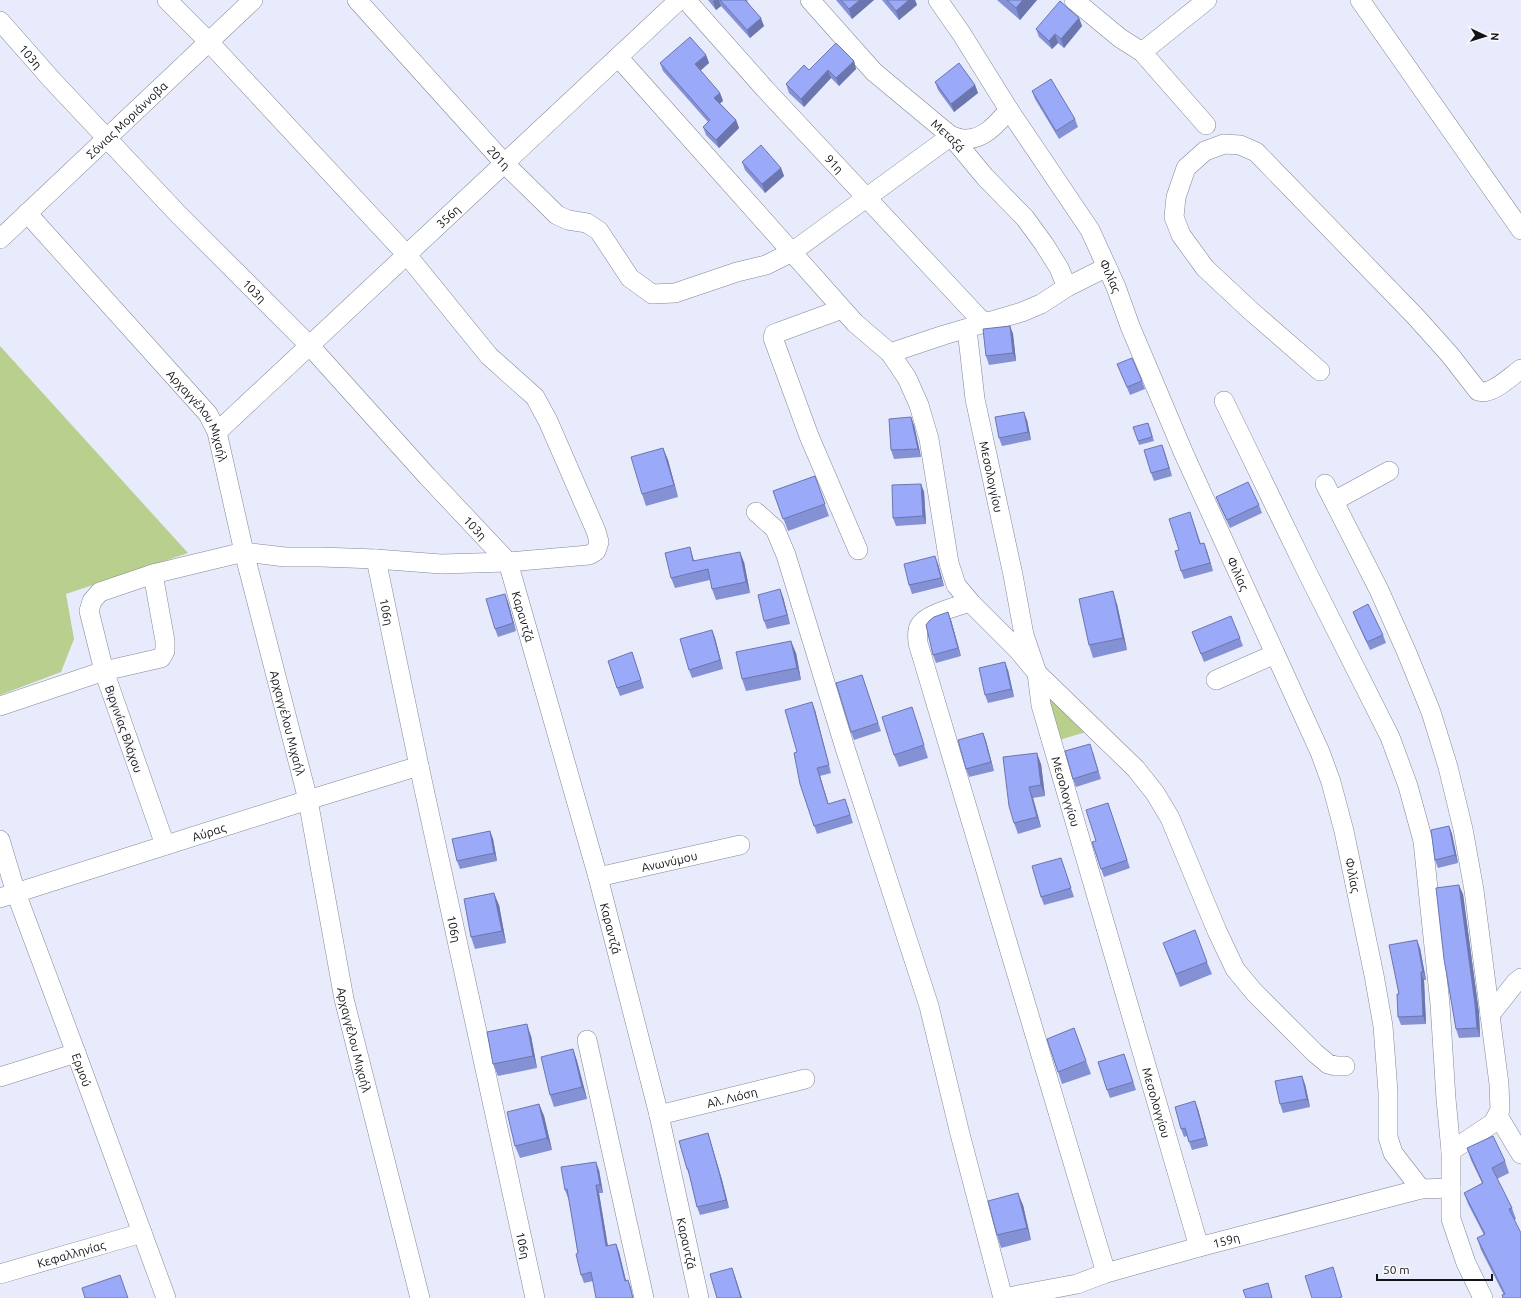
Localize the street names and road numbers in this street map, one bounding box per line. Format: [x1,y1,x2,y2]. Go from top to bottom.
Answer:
street label: 103η [17,42,45,71]
street label: Σόνιας Μοριάννοβα [83,78,170,161]
street label: Μεταξά [929,116,968,154]
street label: 201η [485,143,513,172]
street label: 91η [823,152,846,175]
street label: 356η [433,202,462,230]
street label: Φιλίας [1098,257,1124,295]
street label: 103η [240,276,269,305]
street label: Αρχαγγέλου Μιχαήλ [165,367,230,463]
street label: Μεσολογγίου [978,440,1006,514]
street label: 103η [462,513,490,542]
street label: Φιλίας [1225,555,1252,593]
street label: Καραντζά [510,590,537,643]
street label: 106η [378,597,396,627]
street label: Αρχαγγέλου Μιχαήλ [268,669,308,777]
street label: Βιργινίας Βλάχου [102,684,145,775]
street label: Μεσολογγίου [1050,755,1083,828]
street label: Αύρας [190,820,228,843]
street label: Ανωνύμου [640,848,698,874]
street label: Φιλίας [1343,856,1363,894]
street label: Καραντζά [598,901,624,955]
street label: 106η [445,914,464,943]
street label: Αρχαγγέλου Μιχαήλ [335,986,374,1094]
street label: Ερμού [70,1051,94,1088]
street label: Μεσολογγίου [1140,1066,1173,1139]
street label: Αλ. Λιόση [705,1085,758,1110]
street label: Καραντζά [675,1216,699,1270]
street label: 159η [1211,1230,1241,1250]
street label: 106η [514,1231,533,1260]
street label: Κεφαλληνίας [35,1237,108,1269]

